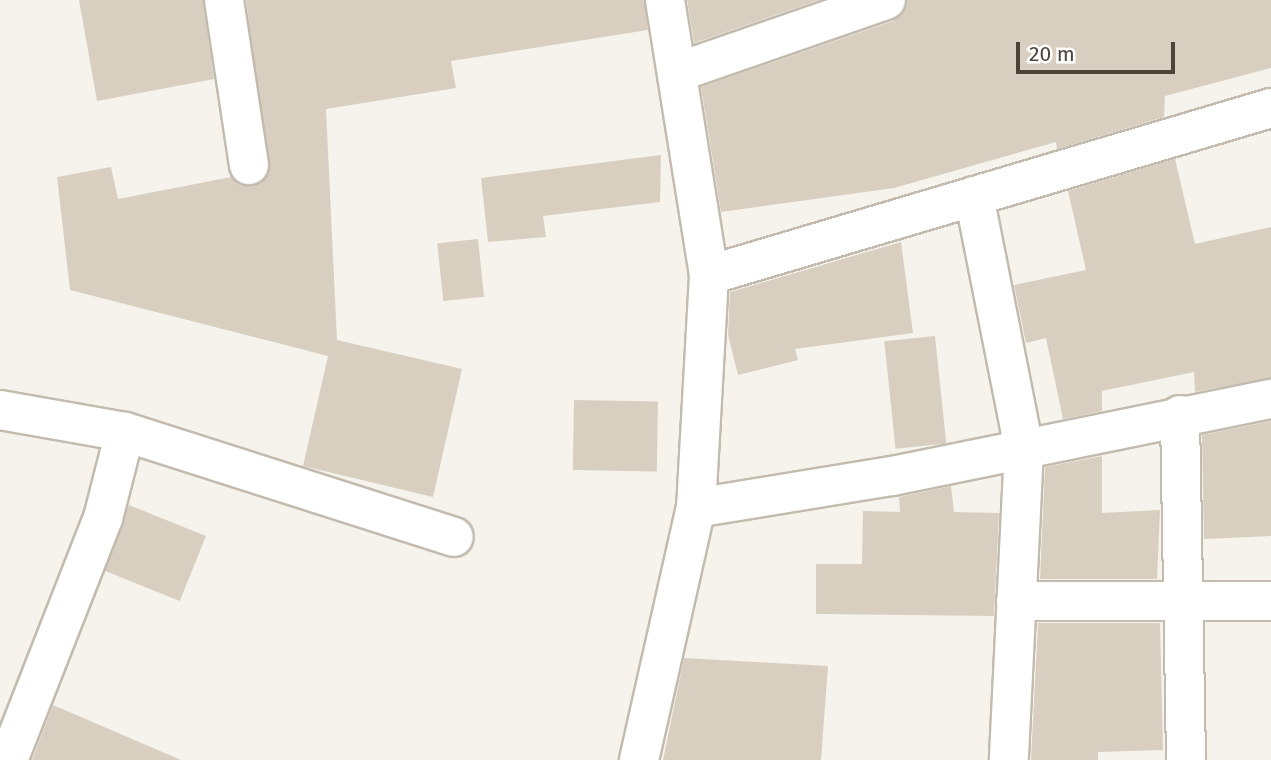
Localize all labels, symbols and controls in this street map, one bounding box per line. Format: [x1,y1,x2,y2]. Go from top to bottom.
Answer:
scale bar [1019,28,1178,72]
text: 20 m [1029,41,1075,67]

